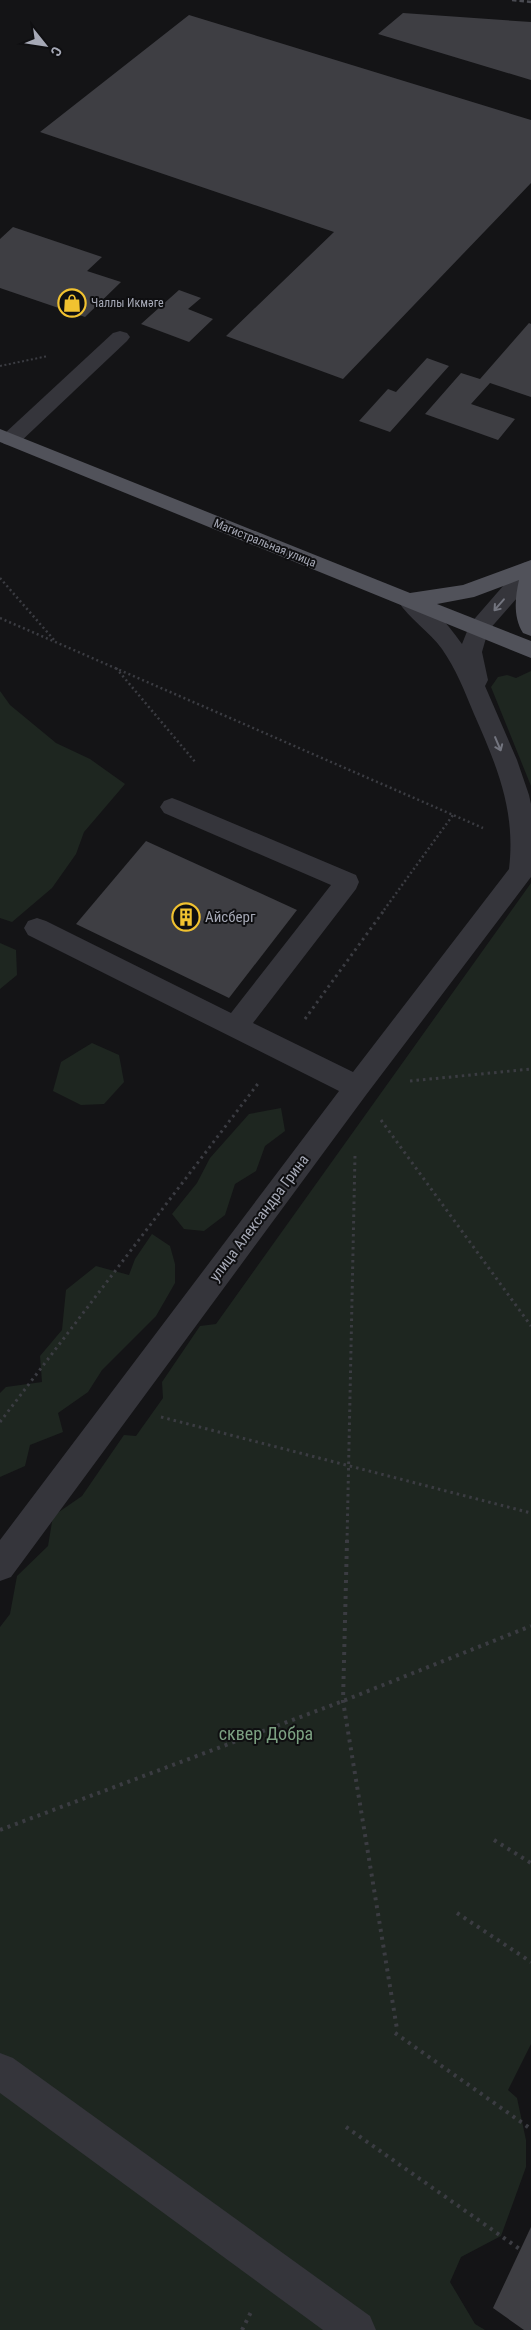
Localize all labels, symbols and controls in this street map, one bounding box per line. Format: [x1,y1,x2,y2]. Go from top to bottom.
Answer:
north arrow [20,20,70,70]
text: С [47,44,65,59]
shop icon: Чаллы Икмәге [57,288,87,318]
place label: Чаллы Икмәге [91,296,164,310]
street label: Магистральная улица [212,516,318,570]
one-way arrow [493,598,505,611]
one-way arrow [494,736,503,751]
building icon: Айсберг [171,902,201,932]
place label: Айсберг [205,908,256,926]
street label: улица Александра Грина [206,1151,312,1285]
park label: сквер Добра [219,1723,313,1744]

